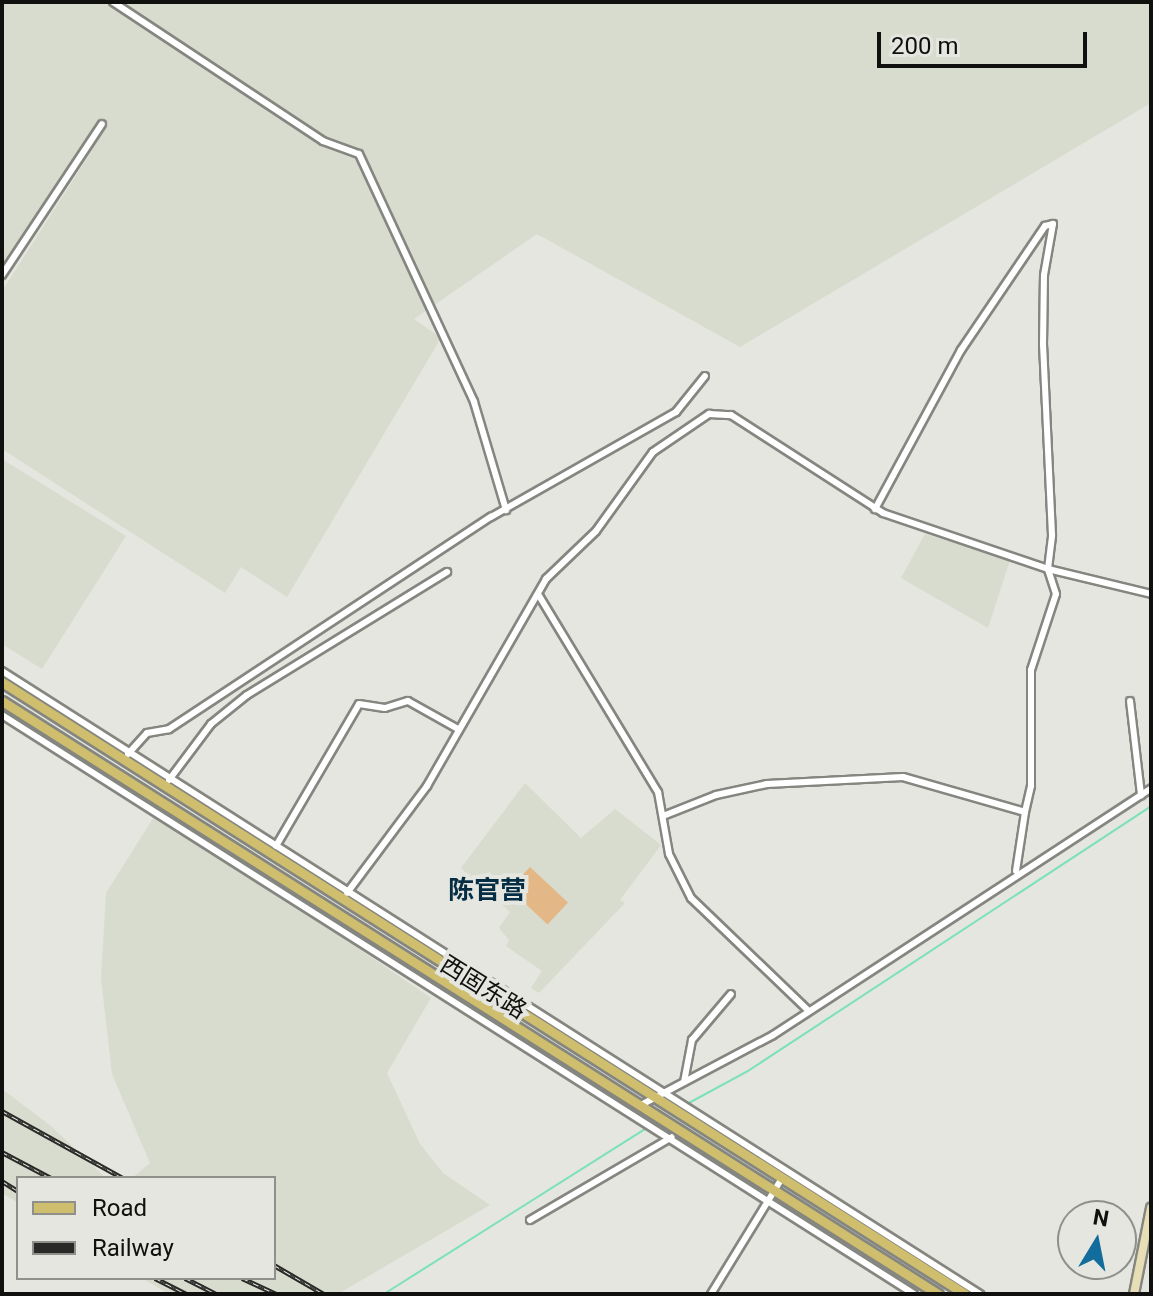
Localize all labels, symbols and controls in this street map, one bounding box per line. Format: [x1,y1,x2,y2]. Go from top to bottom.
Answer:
scale bar [881,16,1091,66]
text: 200 m [891,32,958,60]
district label: 陈官营 [448,875,526,907]
street label: 西固东路 [435,950,531,1026]
legend [16,1176,276,1280]
text: Road [92,1194,147,1222]
north arrow [1057,1200,1137,1280]
text: N [1091,1204,1111,1232]
text: Railway [92,1234,174,1262]

